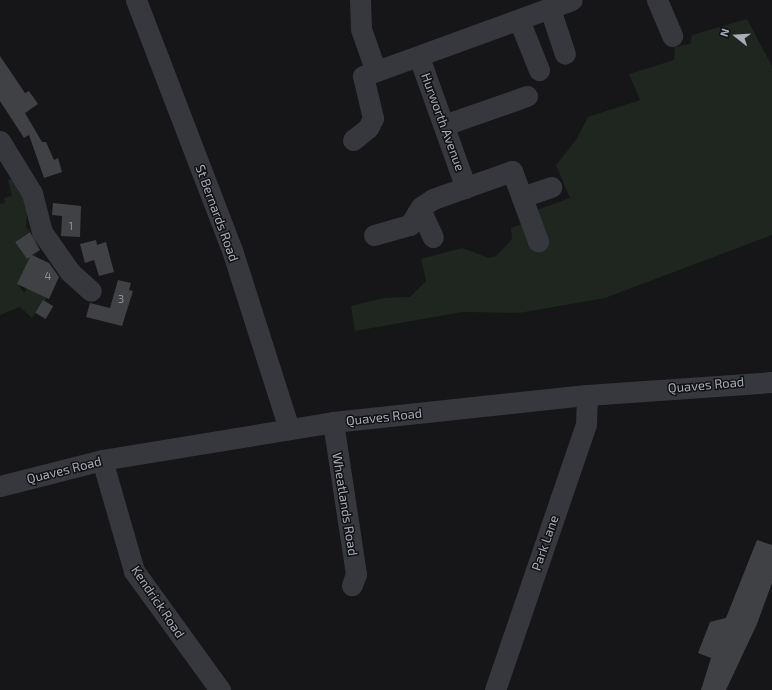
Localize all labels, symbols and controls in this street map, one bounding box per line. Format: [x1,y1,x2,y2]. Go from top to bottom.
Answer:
north arrow [716,16,756,56]
text: N [717,27,731,38]
street label: Hurworth Avenue [418,71,468,173]
street label: St Bernards Road [192,162,242,264]
house number: 1 [69,219,73,233]
house number: 4 [45,269,51,283]
house number: 3 [118,292,124,306]
street label: Quaves Road [667,374,745,396]
street label: Quaves Road [345,405,423,429]
street label: Wheatlands Road [329,451,361,557]
street label: Quaves Road [25,453,103,487]
street label: Park Lane [528,513,562,573]
street label: Kendrick Road [128,563,188,641]

